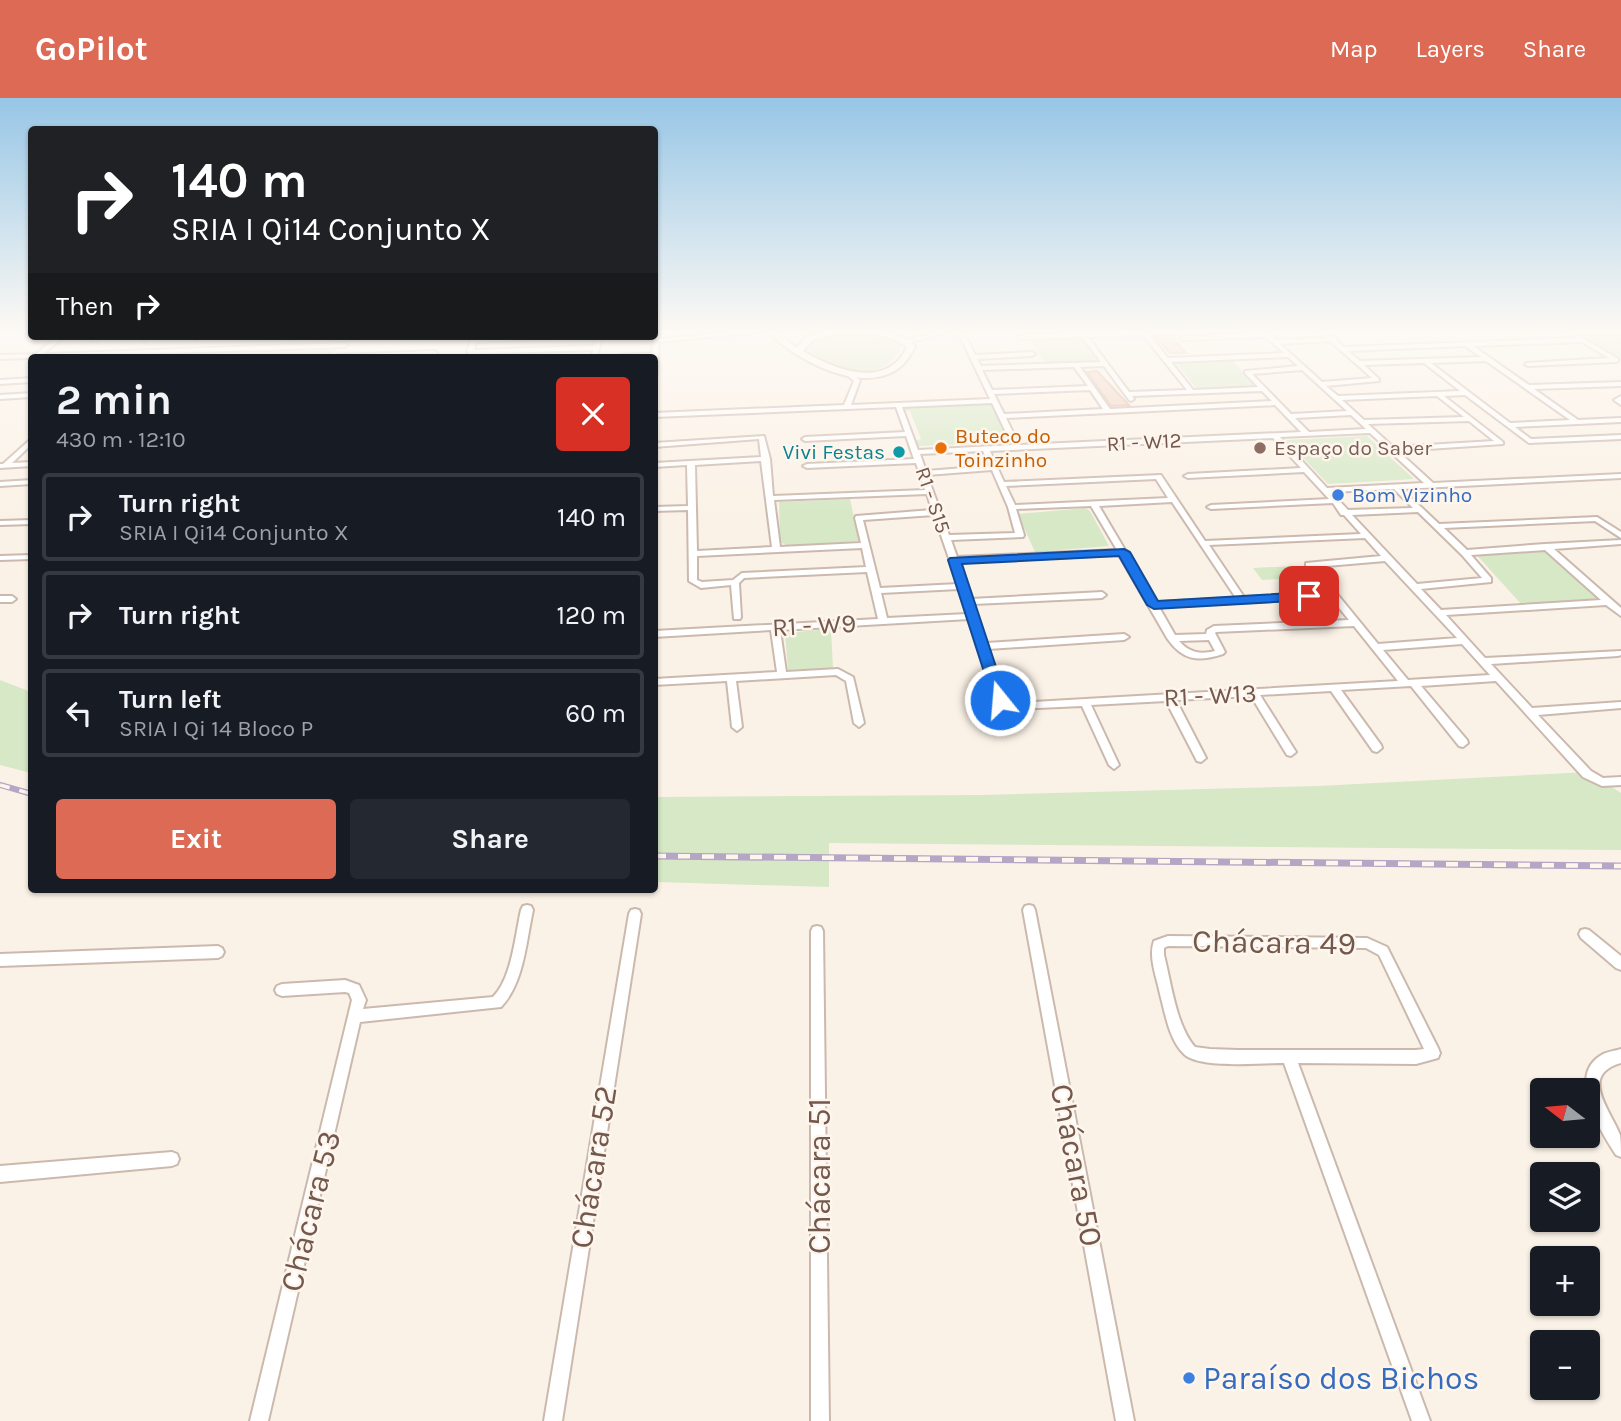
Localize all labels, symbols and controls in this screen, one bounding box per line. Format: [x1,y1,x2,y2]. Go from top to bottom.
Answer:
text: GoPilot [35,30,148,68]
text: Map [1330,35,1378,63]
text: Layers [1416,35,1485,63]
text: Share [1523,35,1586,63]
text: 140 m [171,152,308,209]
icon: right [56,154,147,245]
text: SRIA I Qi14 Conjunto X [171,211,491,248]
icon: right [128,287,166,325]
text: Then [56,291,114,322]
text: 2 min [56,375,172,425]
button: close [556,377,630,451]
place label: Buteco do Toinzinho [955,424,1051,472]
text: 430 m · 12:10 [56,426,186,453]
street label: R1 - W12 [1106,428,1182,456]
place label: Espaço do Saber [1274,436,1432,460]
place label: Vivi Festas [782,440,885,464]
marker: Buteco do Toinzinho [933,440,949,456]
marker: Espaço do Saber [1252,440,1268,456]
marker: Vivi Festas [891,444,907,460]
street label: R1 - S15 [910,464,956,536]
place label: Bom Vizinho [1352,483,1472,507]
marker: Bom Vizinho [1330,487,1346,503]
text: Turn right [119,488,240,519]
icon: right [60,498,98,536]
text: 140 m [557,502,626,533]
text: SRIA I Qi14 Conjunto X [119,519,349,546]
pin [1279,566,1339,626]
icon: arrive [1290,577,1328,615]
icon: right [60,596,98,634]
text: Turn right [119,600,240,631]
text: 120 m [556,600,626,631]
street label: R1 - W9 [771,608,857,643]
position arrow [963,663,1037,737]
street label: R1 - W13 [1163,678,1257,713]
text: Turn left [119,684,221,715]
icon: left [60,694,98,732]
text: 60 m [565,698,626,729]
text: SRIA I Qi 14 Bloco P [119,715,313,742]
button: Exit [56,799,336,879]
button: Share [350,799,630,879]
street label: Chácara 49 [1192,923,1356,962]
north arrow [1530,1078,1600,1148]
map controls [1530,1078,1600,1400]
street label: Chácara 50 [1043,1081,1110,1249]
street label: Chácara 52 [562,1083,625,1251]
street label: Chácara 51 [801,1098,838,1254]
street label: Chácara 53 [273,1127,348,1295]
button: layers [1530,1162,1600,1232]
button: + [1530,1246,1600,1316]
button: − [1530,1330,1600,1400]
place label: Paraíso dos Bichos [1203,1360,1479,1397]
marker: Paraíso dos Bichos [1181,1370,1197,1386]

